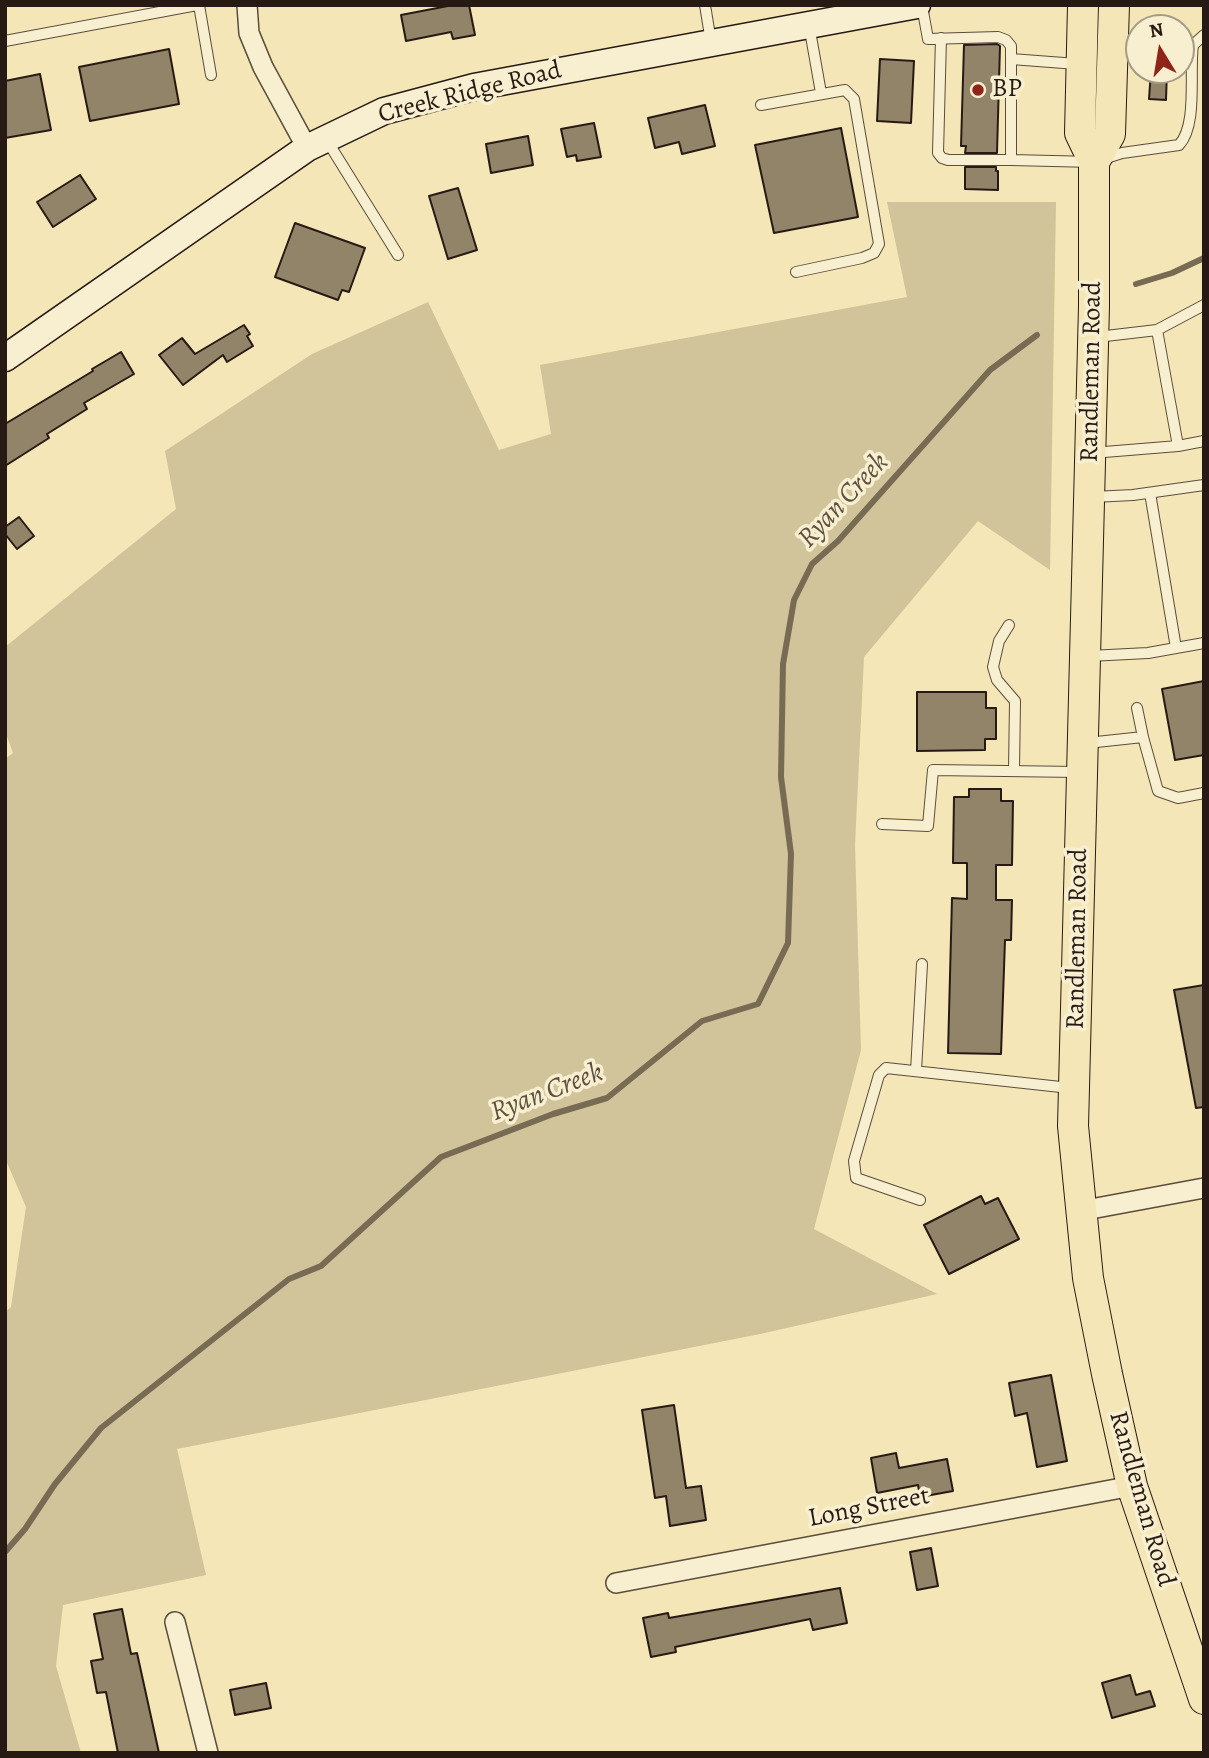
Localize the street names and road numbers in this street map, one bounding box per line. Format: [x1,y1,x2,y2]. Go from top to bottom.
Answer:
street label: Creek Ridge Road [375,55,565,131]
street label: Randleman Road [1075,281,1109,463]
street label: Randleman Road [1061,848,1095,1030]
street label: Randleman Road [1101,1408,1181,1590]
street label: Long Street [806,1481,932,1535]

